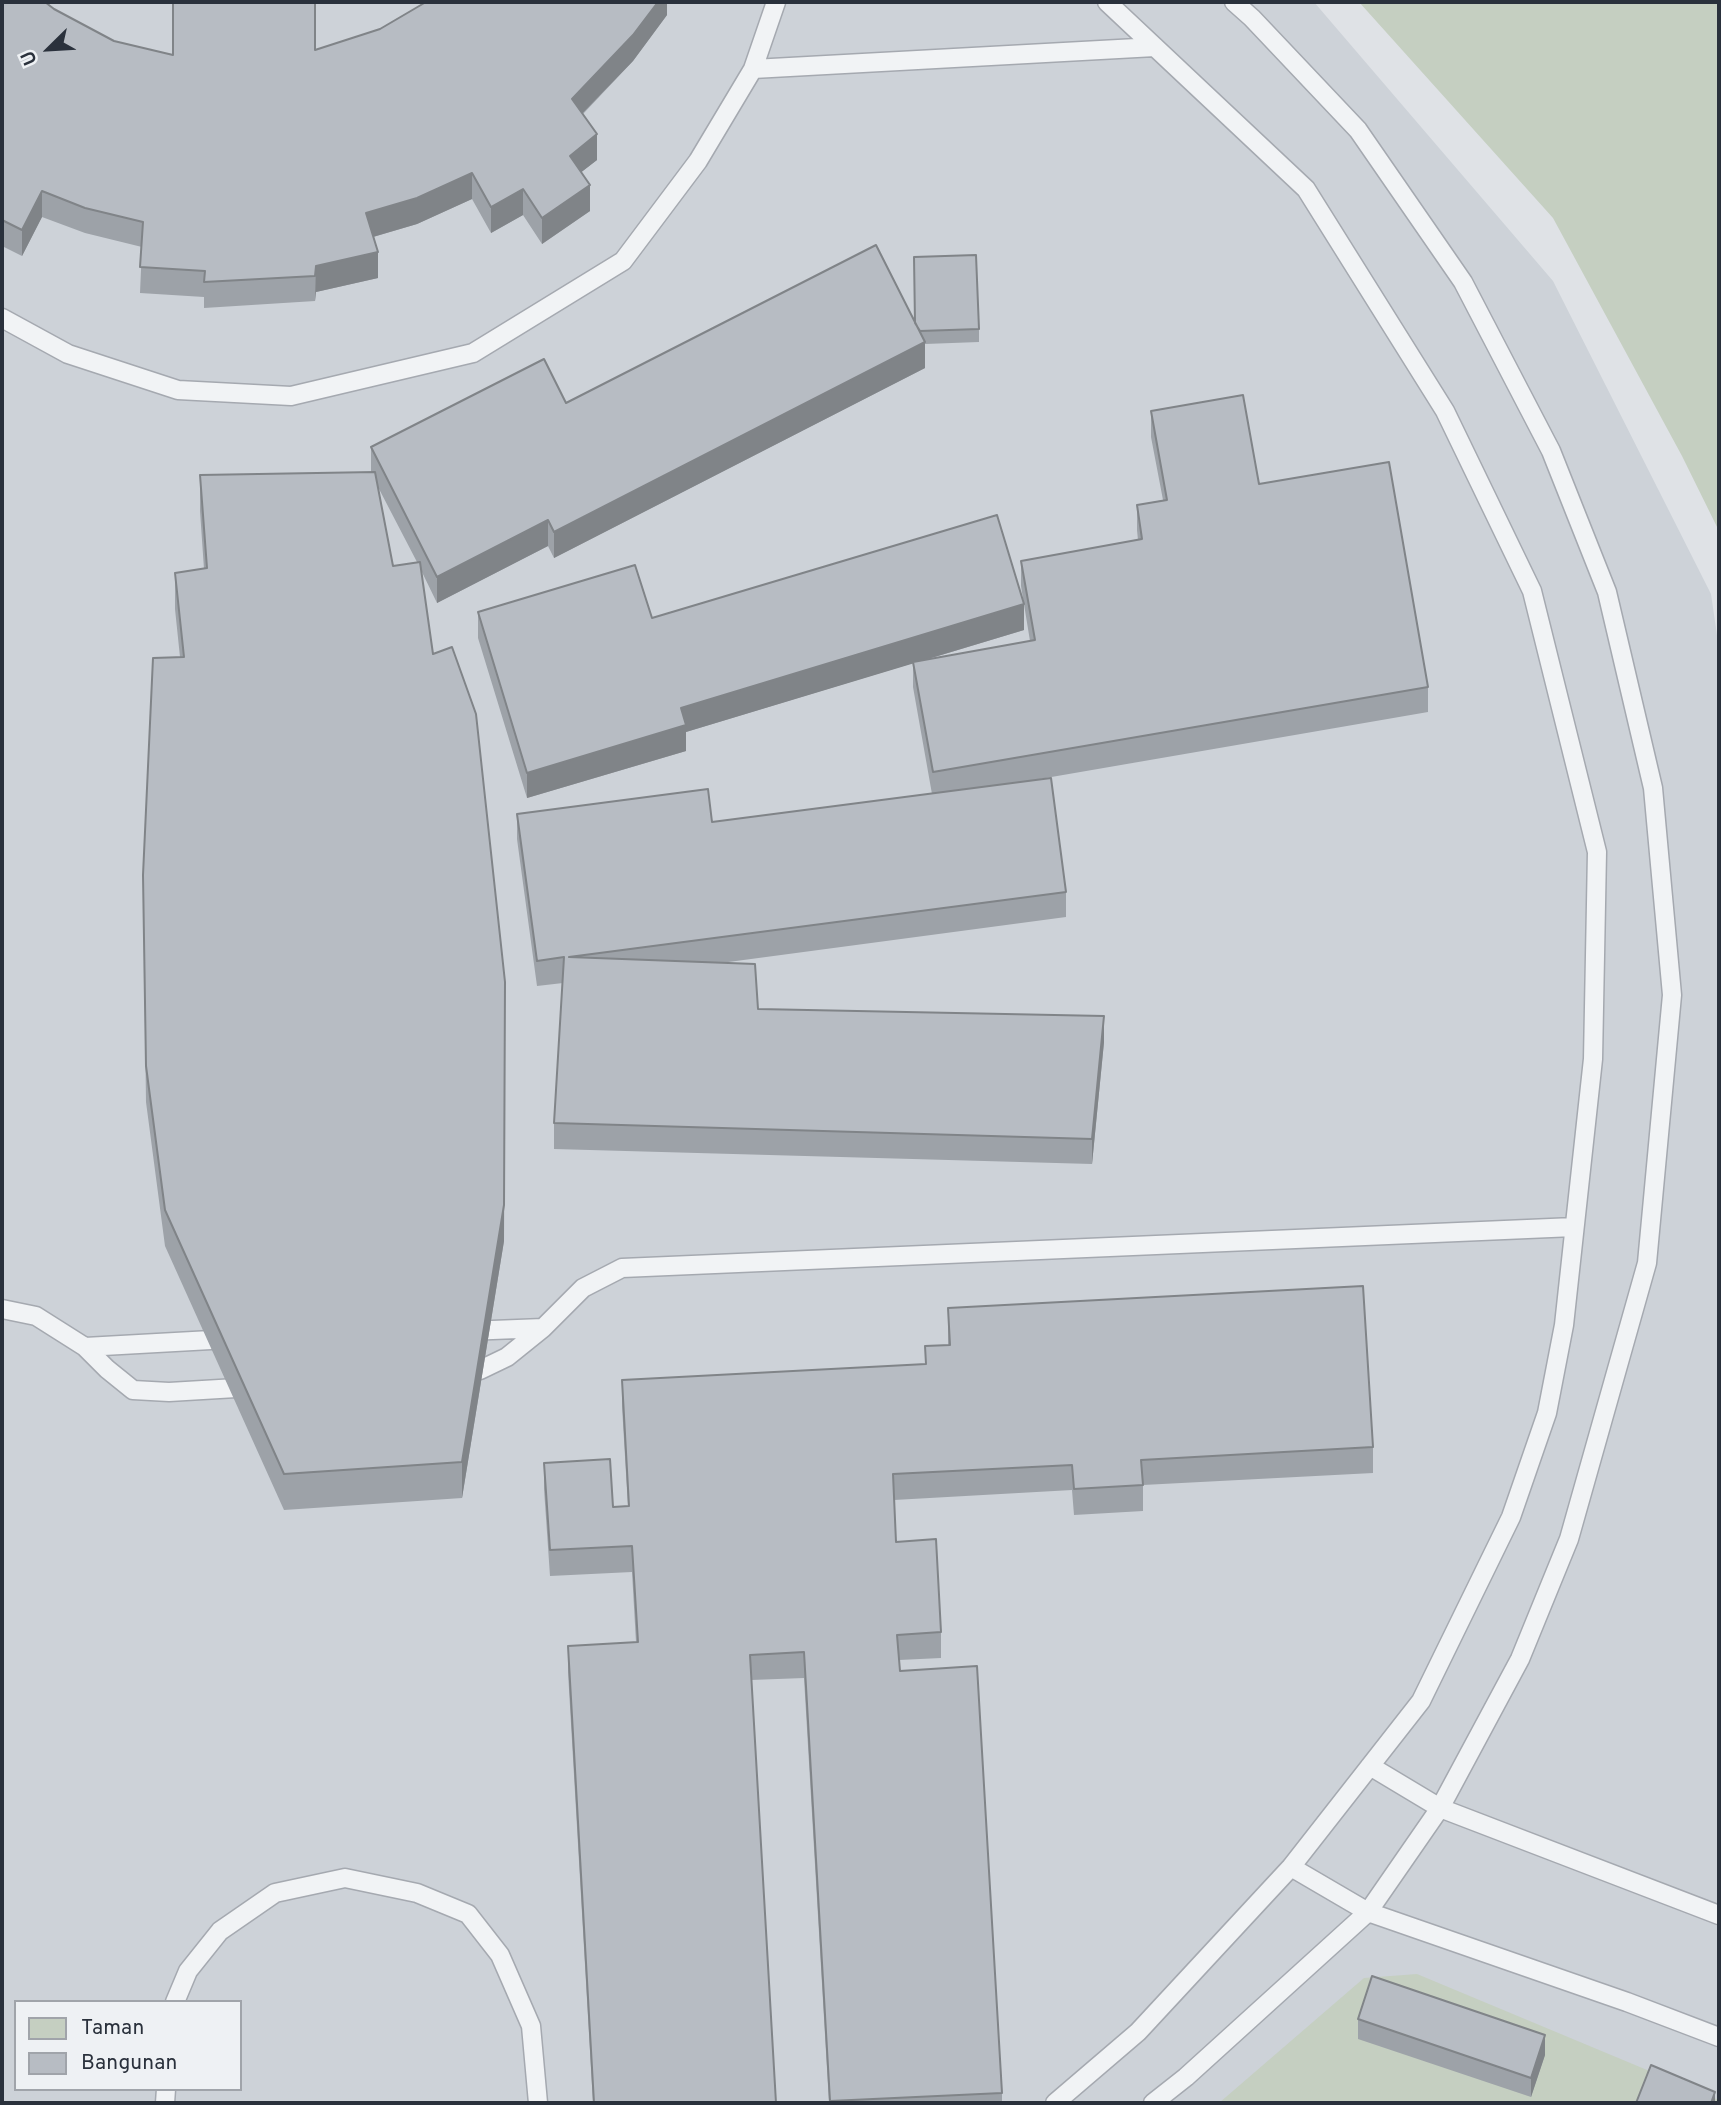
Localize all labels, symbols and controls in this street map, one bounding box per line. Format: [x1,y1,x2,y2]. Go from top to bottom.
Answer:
north arrow [14,14,84,84]
text: U [16,46,44,69]
legend [14,2000,242,2091]
text: Taman [81,2015,144,2042]
text: Bangunan [81,2050,177,2077]

